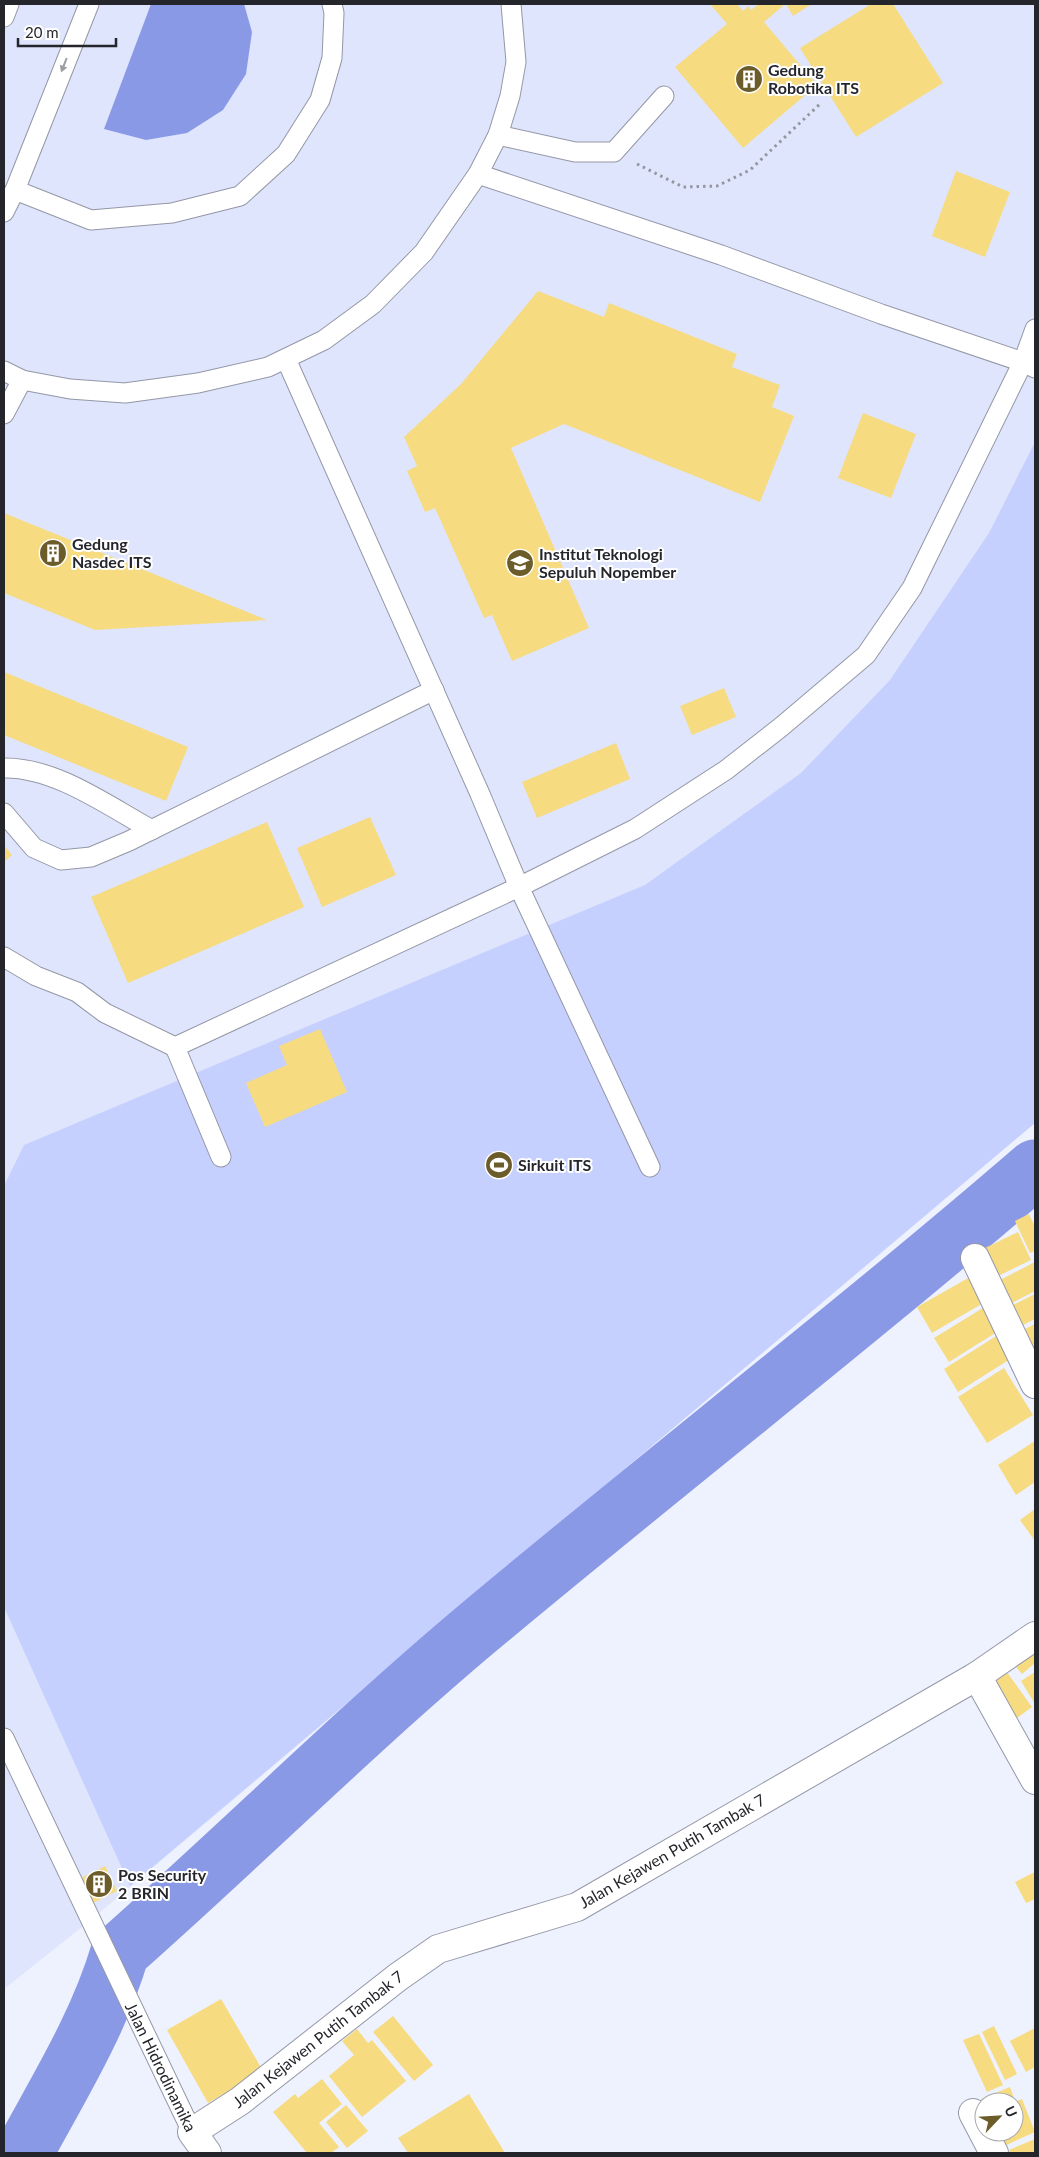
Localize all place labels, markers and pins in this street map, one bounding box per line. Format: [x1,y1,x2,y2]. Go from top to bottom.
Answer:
place label: Gedung Robotika ITS [768,60,859,97]
building icon: Gedung Robotika ITS [734,64,764,94]
place label: Gedung Nasdec ITS [72,534,152,571]
building icon: Gedung Nasdec ITS [38,538,68,568]
place label: Institut Teknologi Sepuluh Nopember [539,544,676,581]
school or university icon: Institut Teknologi Sepuluh Nopember [505,548,535,578]
sports icon: Sirkuit ITS [484,1150,514,1180]
place label: Sirkuit ITS [518,1155,592,1174]
place label: Pos Security 2 BRIN [118,1865,207,1902]
building icon: Pos Security 2 BRIN [84,1869,114,1899]

